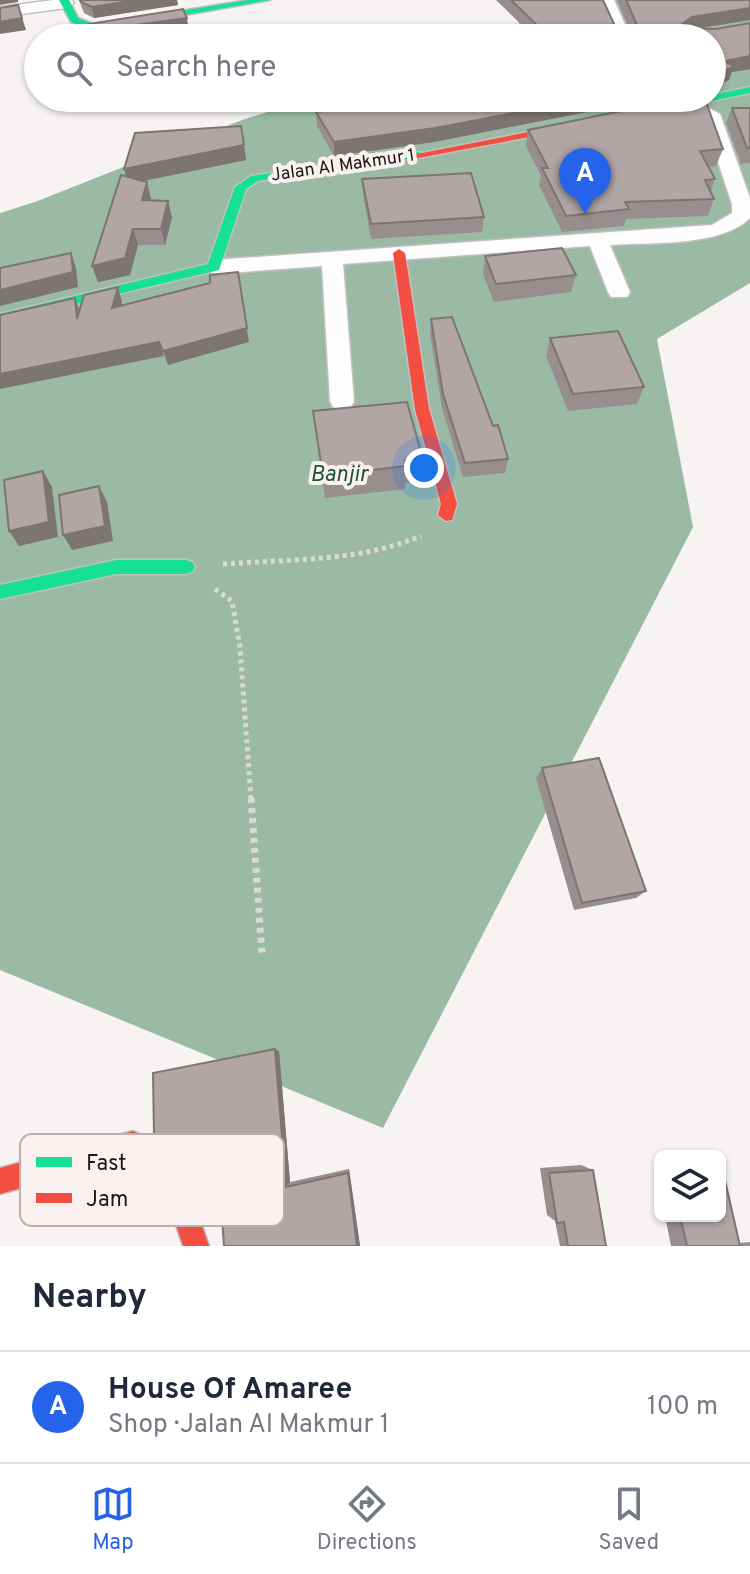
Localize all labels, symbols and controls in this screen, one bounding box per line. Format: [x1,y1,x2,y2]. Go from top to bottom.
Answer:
search box [24,24,726,112]
icon: search [52,46,96,90]
text: Search here [116,50,276,87]
street label: Jalan Al Makmur 1 [270,145,416,187]
pin: A [559,148,611,214]
your location [404,448,444,488]
water label: Banjir [310,462,369,489]
legend [20,1134,284,1226]
map controls [654,1150,726,1222]
button: layers [654,1150,726,1222]
text: Fast [86,1151,127,1178]
text: Jam [86,1187,129,1214]
text: Nearby [32,1277,147,1320]
text: House Of Amaree [108,1372,352,1409]
text: A [49,1391,67,1424]
text: 100 m [647,1391,718,1424]
text: Shop · Jalan Al Makmur 1 [108,1409,389,1442]
tab: Map [91,1482,135,1557]
tab: Directions [317,1482,417,1557]
tab: Saved [599,1482,659,1557]

